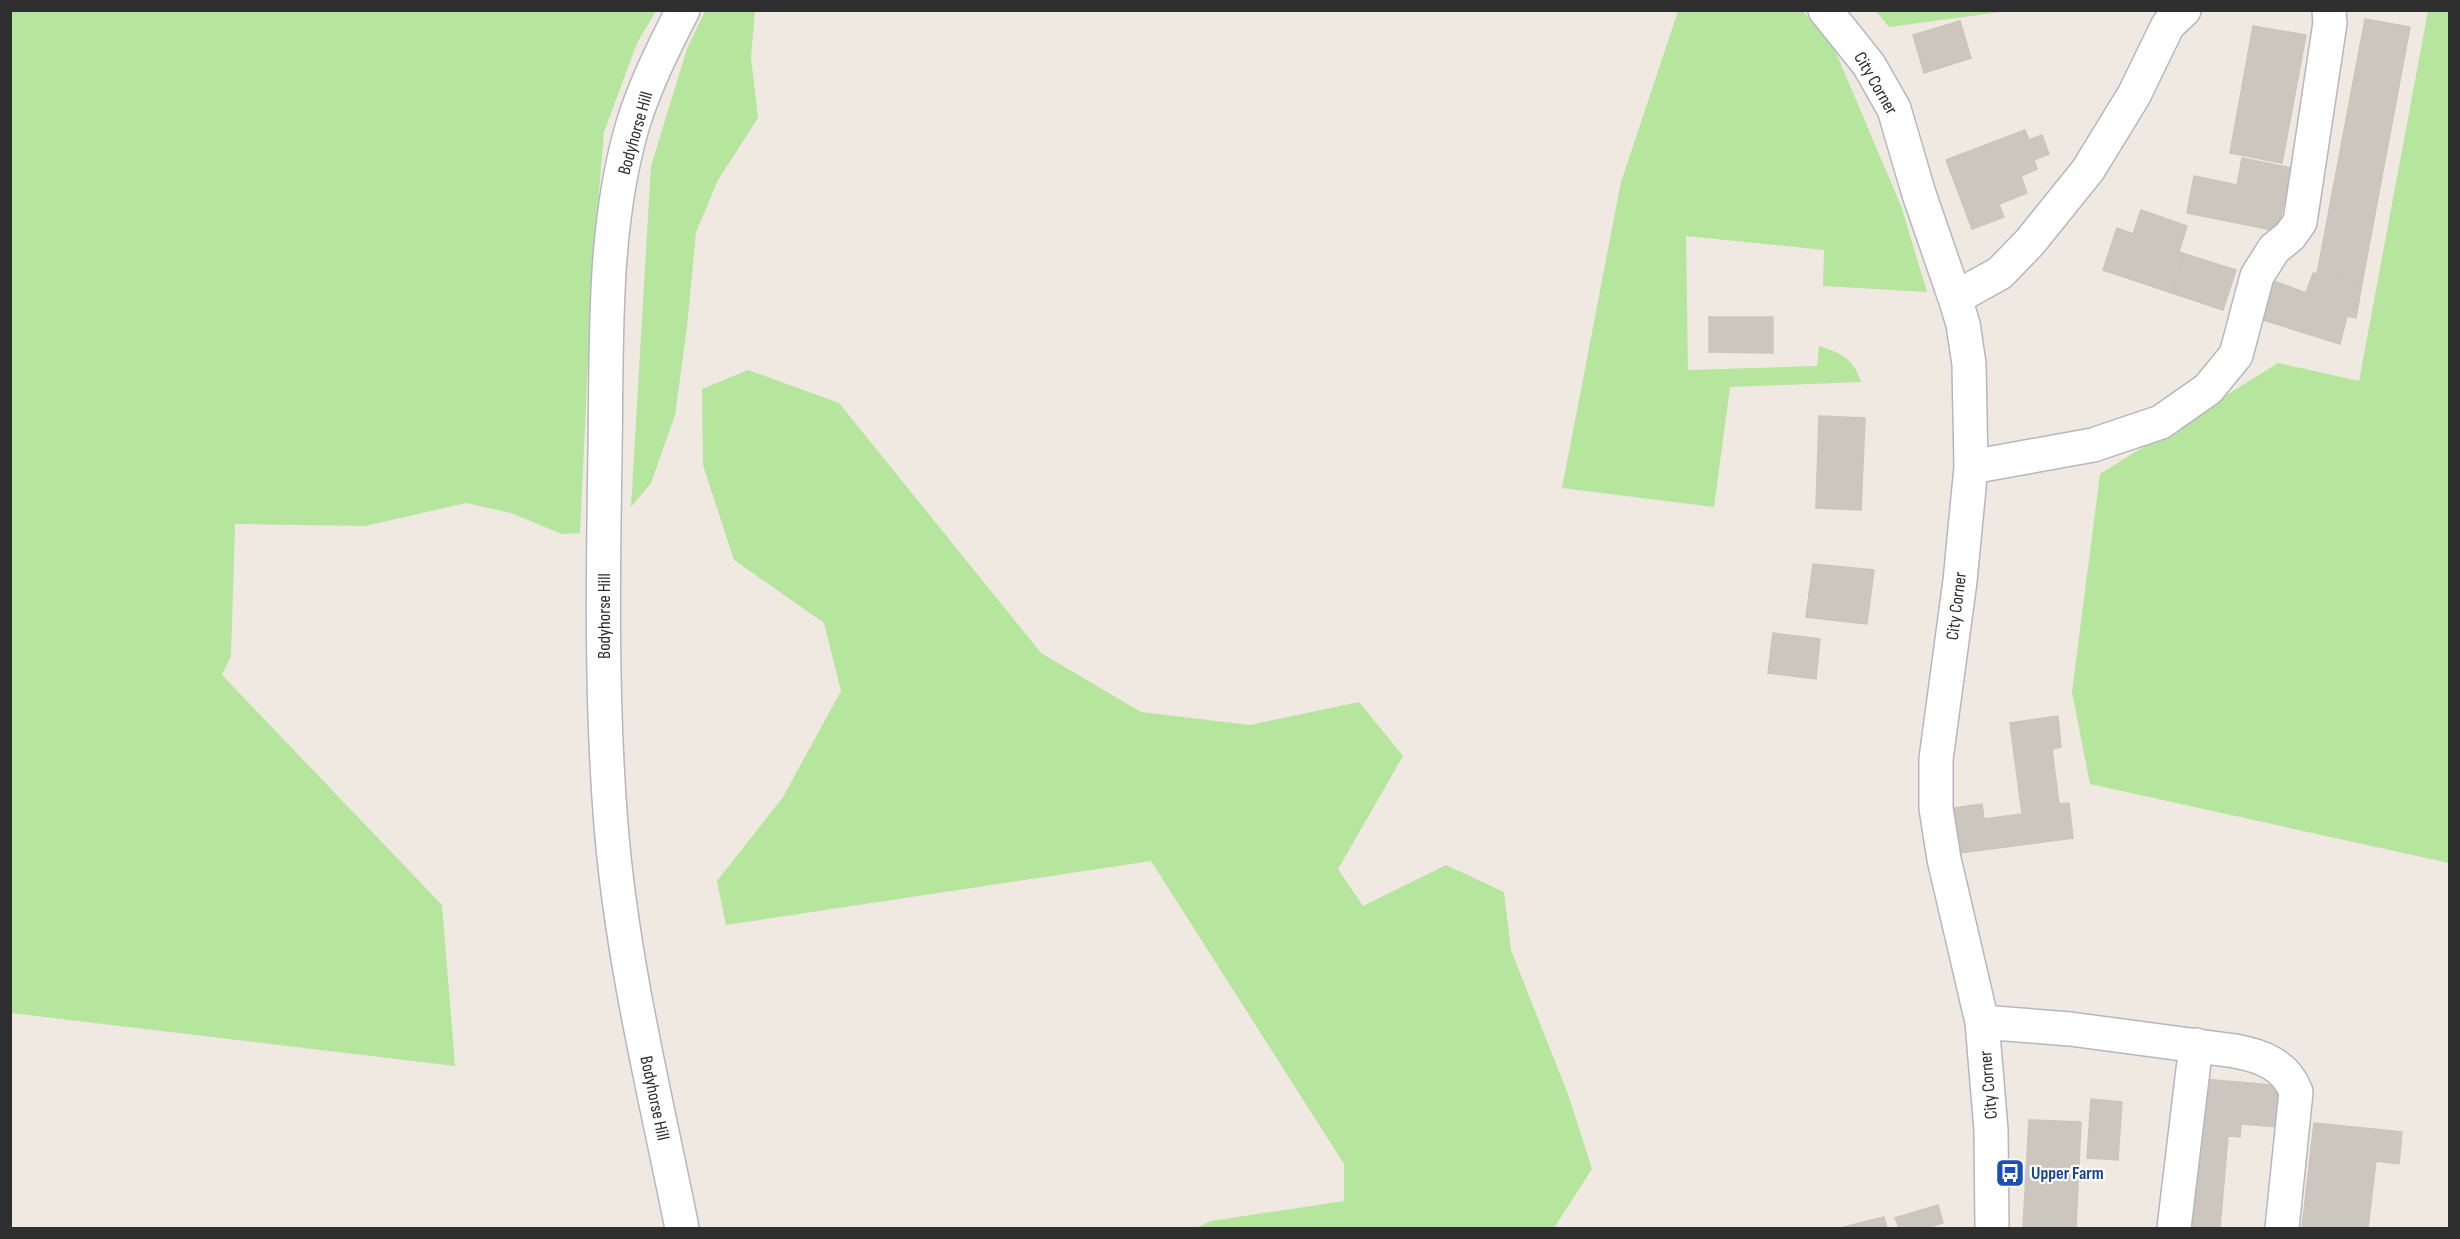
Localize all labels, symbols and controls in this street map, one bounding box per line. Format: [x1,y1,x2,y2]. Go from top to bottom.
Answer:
street label: City Corner [1849,48,1902,118]
street label: Bodyhorse Hill [614,89,657,177]
street label: City Corner [1942,571,1971,641]
street label: Bodyhorse Hill [594,573,615,659]
street label: City Corner [1975,1050,2002,1120]
street label: Bodyhorse Hill [635,1054,674,1142]
bus stop icon: Upper Farm [1994,1157,2026,1189]
place label: Upper Farm [2031,1163,2104,1184]

